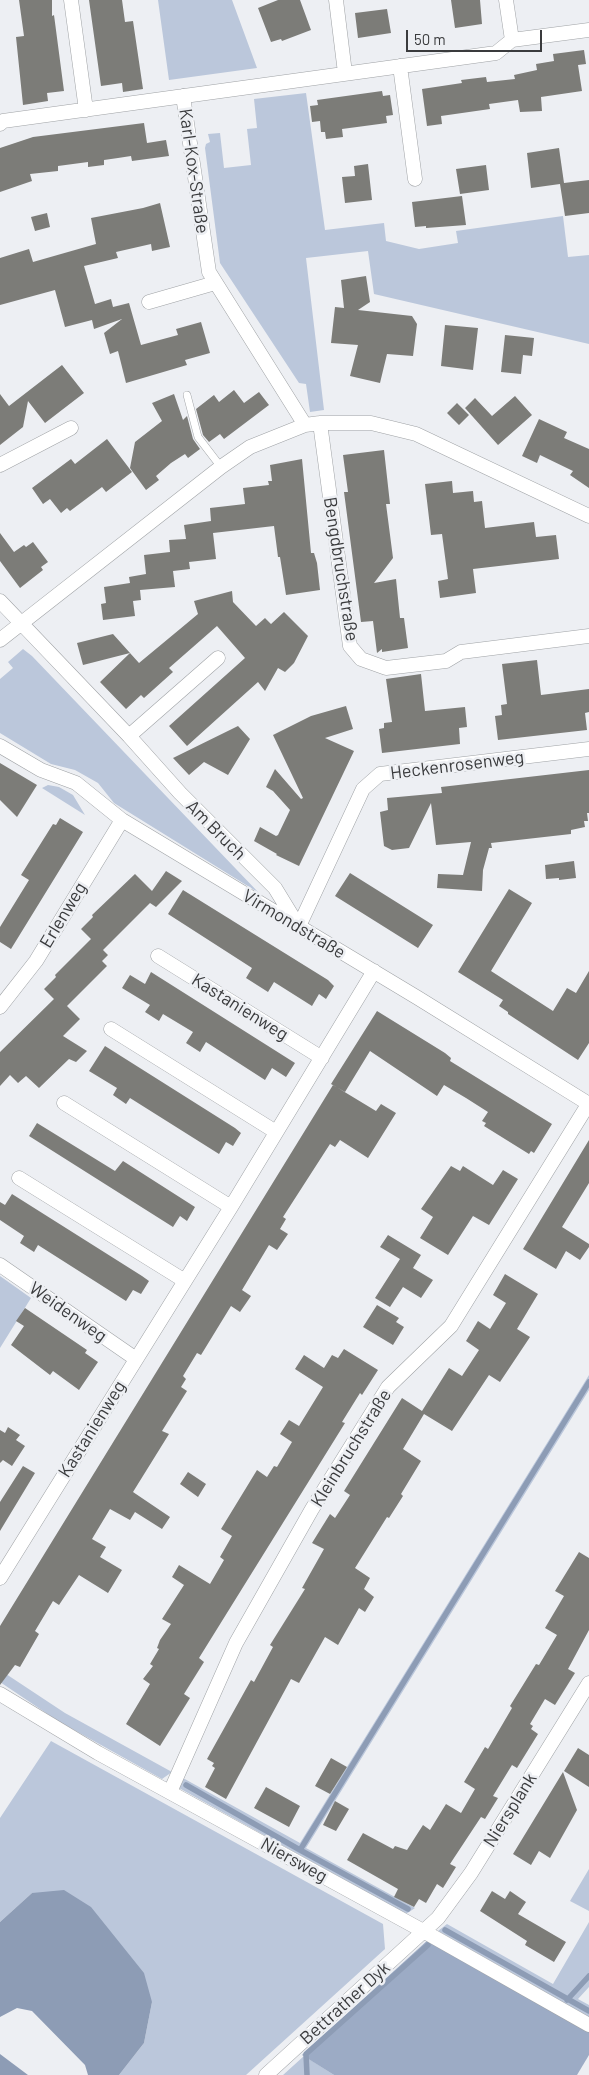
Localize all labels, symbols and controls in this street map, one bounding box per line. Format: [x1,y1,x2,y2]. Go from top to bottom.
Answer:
scale bar [409,20,545,52]
text: 50 m [414,30,446,48]
street label: Karl-Kox-Straße [175,107,213,235]
street label: Bengdbruchstraße [319,495,363,643]
street label: Heckenrosenweg [389,746,525,784]
street label: Am Bruch [182,796,250,864]
street label: Erlenweg [35,878,91,952]
street label: Virmondstraße [239,885,349,963]
street label: Kastanienweg [188,969,292,1045]
street label: Weidenweg [25,1277,111,1347]
street label: Kastanienweg [54,1377,130,1481]
street label: Kleinbruchstraße [306,1385,396,1511]
street label: Niersplank [479,1769,541,1851]
street label: Niersweg [257,1833,331,1887]
street label: Bettrather Dyk [296,1957,394,2049]

